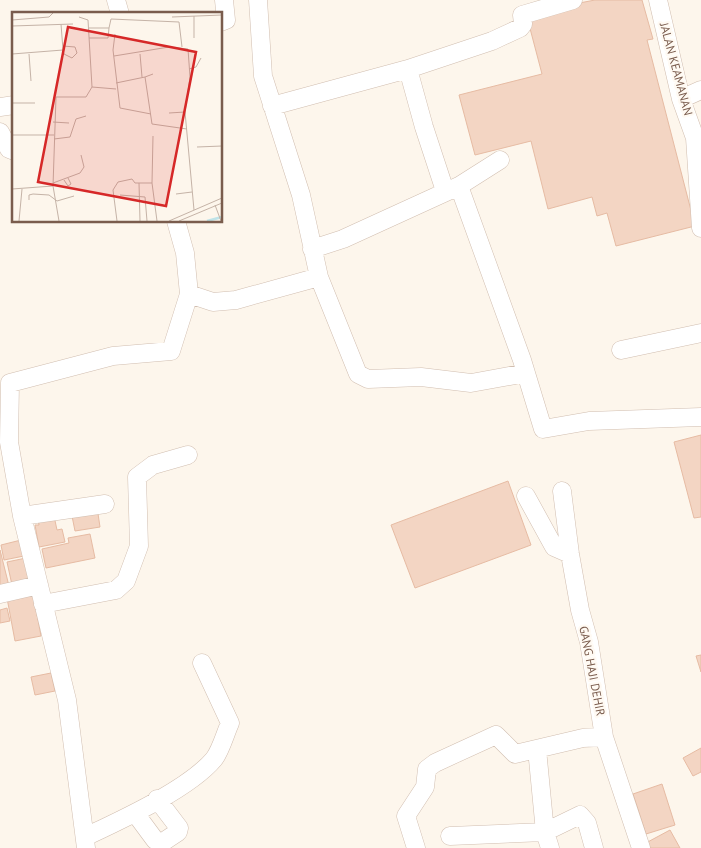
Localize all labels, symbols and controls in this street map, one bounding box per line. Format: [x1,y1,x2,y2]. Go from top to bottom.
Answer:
inset map [12,12,222,222]
street label: JALAN KEAMANAN [657,20,696,117]
street label: GANG HAJI DEHIR [576,625,609,717]

